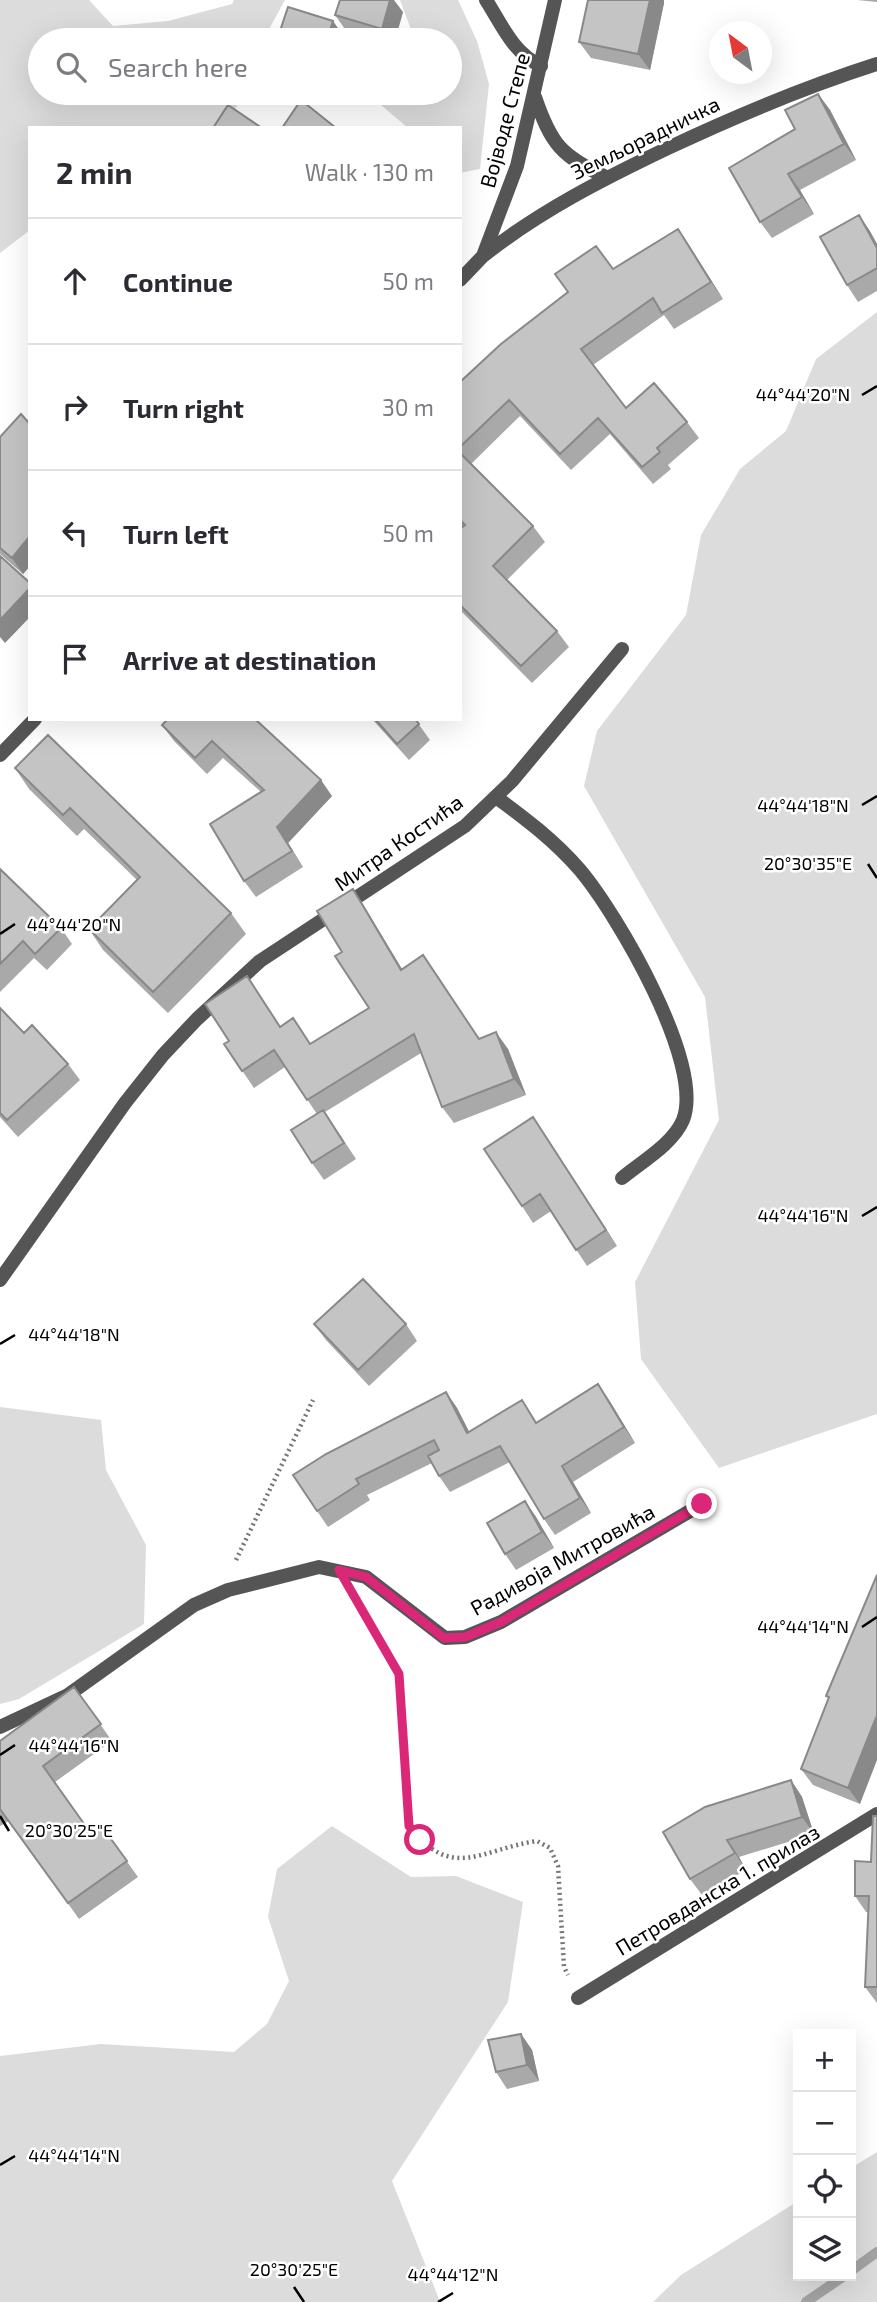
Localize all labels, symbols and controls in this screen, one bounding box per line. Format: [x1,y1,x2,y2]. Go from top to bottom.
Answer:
north arrow [709,21,772,84]
search box [28,28,462,105]
icon: search [52,48,90,86]
street label: Војводе Степе [474,50,535,191]
text: Search here [108,51,248,82]
street label: Земљорадничка [567,90,723,184]
text: 2 min [56,154,133,190]
text: Walk · 130 m [305,158,434,186]
icon: ahead [56,262,94,300]
text: Continue [123,266,233,297]
text: 50 m [383,267,434,295]
text: 44°44'20"N [756,383,850,405]
icon: right [56,388,94,426]
text: Turn right [123,392,244,423]
text: 30 m [382,393,434,421]
icon: left [56,514,94,552]
text: Turn left [123,518,229,549]
text: 50 m [383,519,434,547]
icon: arrive [56,640,94,678]
text: Arrive at destination [123,644,376,675]
street label: Митра Костића [329,789,467,895]
text: 44°44'18"N [757,794,849,816]
text: 20°30'35"E [764,852,852,874]
text: 44°44'20"N [27,913,121,935]
text: 44°44'16"N [757,1204,849,1226]
text: 44°44'18"N [28,1323,120,1345]
route end [686,1488,717,1519]
street label: Радивоја Митровића [465,1498,659,1621]
text: 44°44'14"N [757,1615,849,1637]
text: 44°44'16"N [28,1734,120,1756]
street label: Петровданска 1. прилаз [611,1818,823,1960]
text: 20°30'25"E [25,1819,113,1841]
route start [404,1824,435,1855]
map controls [793,2029,856,2281]
button: + [793,2029,856,2092]
button: − [793,2092,856,2155]
text: 44°44'14"N [28,2144,120,2166]
button: locate [793,2155,856,2218]
button: layers [793,2218,856,2281]
text: 20°30'25"E [250,2258,338,2280]
text: 44°44'12"N [408,2263,498,2285]

